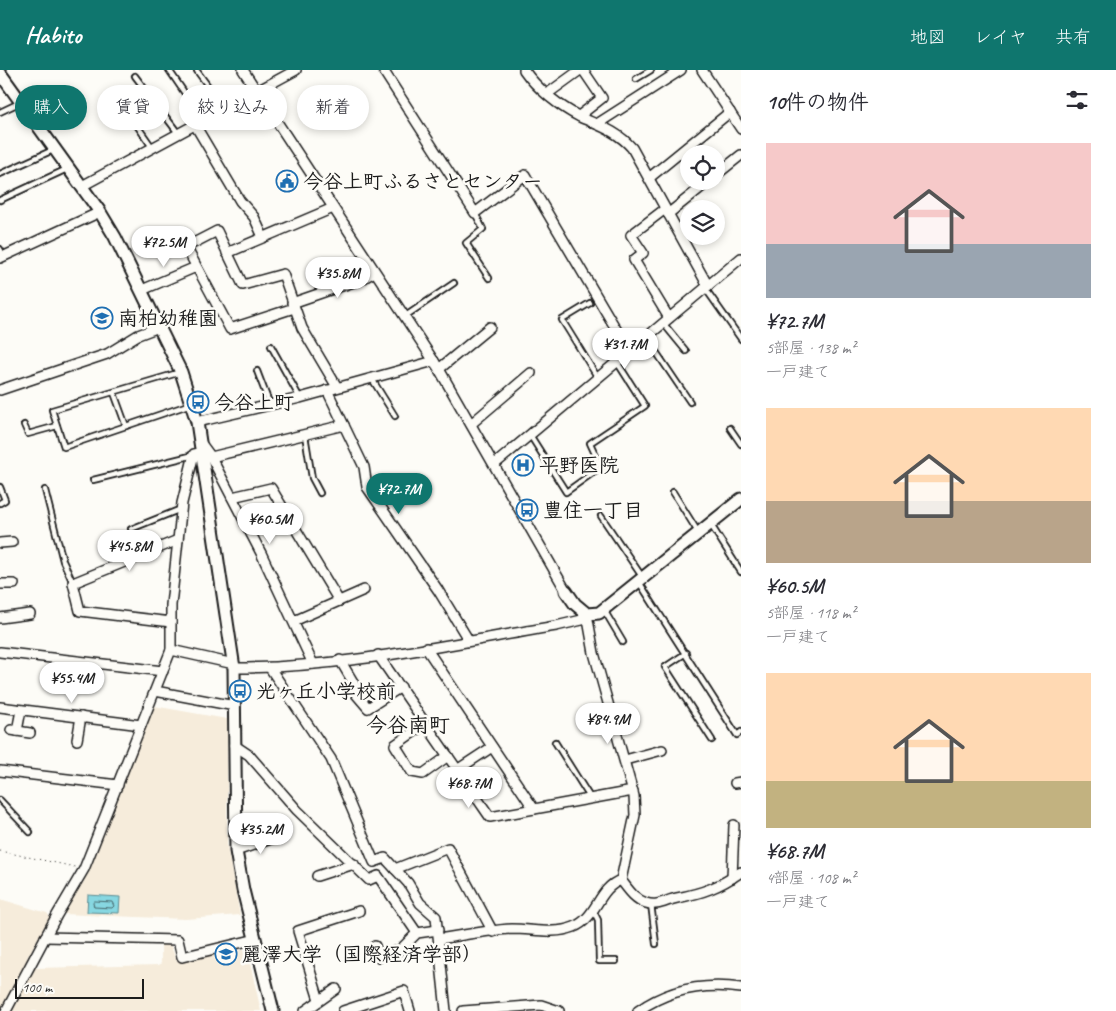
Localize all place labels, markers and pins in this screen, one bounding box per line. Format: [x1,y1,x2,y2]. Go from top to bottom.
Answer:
public building icon: 今谷上町ふるさとセンター [275,169,299,193]
place label: 今谷上町ふるさとセンター [303,169,543,194]
pin: ¥72.5M [123,226,205,268]
pin: ¥35.8M [297,256,379,299]
school or university icon: 南柏幼稚園 [90,306,114,330]
place label: 南柏幼稚園 [118,306,218,331]
pin: ¥31.7M [584,328,666,370]
bus stop icon: 今谷上町 [186,390,210,414]
place label: 今谷上町 [214,390,294,415]
hospital icon: 平野医院 [511,453,535,477]
place label: 平野医院 [539,453,619,478]
pin: ¥72.7M [358,472,440,515]
bus stop icon: 豊住一丁目 [515,498,539,522]
place label: 豊住一丁目 [543,498,643,523]
pin: ¥60.5M [229,502,311,545]
pin: ¥45.8M [89,530,171,572]
pin: ¥55.4M [31,662,113,704]
bus stop icon: 光ヶ丘小学校前 [228,679,252,703]
place label: 光ヶ丘小学校前 [256,679,396,704]
pin: ¥84.9M [567,702,649,745]
pin: ¥68.7M [428,766,510,809]
pin: ¥35.2M [220,812,302,855]
school or university icon: 麗澤大学（国際経済学部） [214,942,238,966]
place label: 麗澤大学（国際経済学部） [242,942,482,967]

